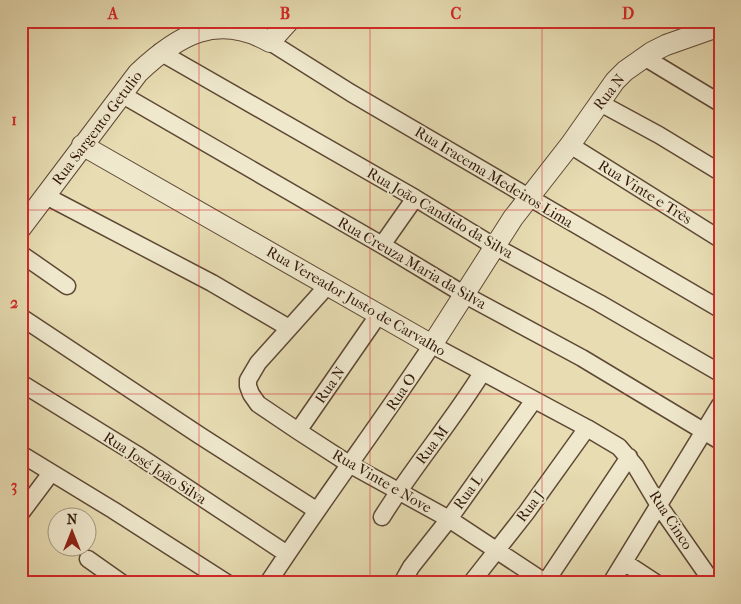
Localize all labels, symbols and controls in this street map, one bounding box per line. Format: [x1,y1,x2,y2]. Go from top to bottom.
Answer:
text: A [107,4,119,23]
text: B [280,4,290,23]
text: C [451,4,462,23]
text: D [622,4,634,23]
street label: Rua Sargento Getulio [48,67,146,189]
street label: Rua N [589,70,629,114]
text: 1 [11,110,17,129]
street label: Rua Iracema Medeiros Lima [412,123,577,232]
street label: Rua Vinte e Três [595,156,696,228]
street label: Rua João Candido da Silva [364,164,517,263]
street label: Rua Creuza Maria da Silva [334,213,490,313]
street label: Rua Vereador Justo de Carvalho [263,242,449,360]
text: 2 [10,293,18,312]
street label: Rua N [311,363,349,407]
street label: Rua O [382,370,420,414]
street label: Rua M [412,422,452,468]
street label: Rua José João Silva [100,428,211,509]
street label: Rua Vinte e Nove [329,445,435,517]
street label: Rua L [449,471,487,513]
text: 3 [11,476,17,496]
street label: Rua J [512,486,548,525]
street label: Rua Cinco [645,487,697,553]
north arrow [48,506,98,556]
text: N [67,511,78,528]

